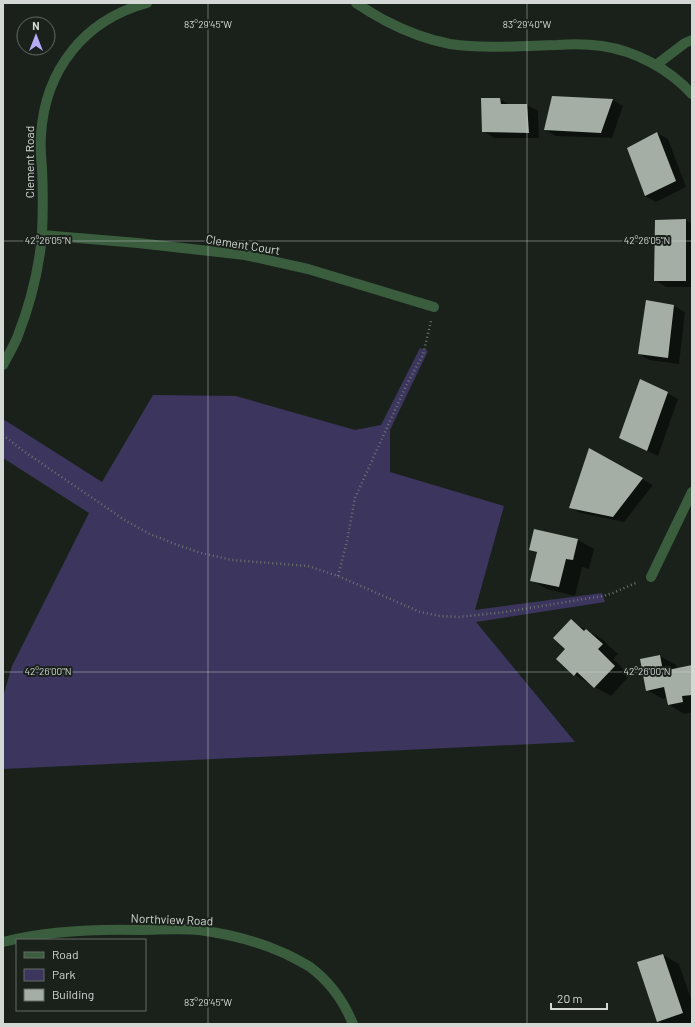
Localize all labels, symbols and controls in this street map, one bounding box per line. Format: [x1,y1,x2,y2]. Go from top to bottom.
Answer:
north arrow [16,16,56,56]
text: 83°29'45"W [184,18,232,30]
text: 83°29'40"W [503,18,551,30]
text: N [32,19,40,32]
street label: Clement Road [22,126,36,198]
street label: Clement Court [205,231,281,257]
text: 42°26'05"N [25,234,71,246]
text: 42°26'05"N [624,234,670,246]
text: 42°26'00"N [24,665,72,677]
text: 42°26'00"N [623,665,671,677]
street label: Northview Road [131,911,213,927]
legend [16,939,146,1011]
text: Road [52,947,79,961]
text: Park [52,967,76,981]
scale bar [551,985,607,1011]
text: Building [52,987,94,1001]
text: 20 m [557,991,583,1005]
text: 83°29'45"W [184,996,232,1008]

